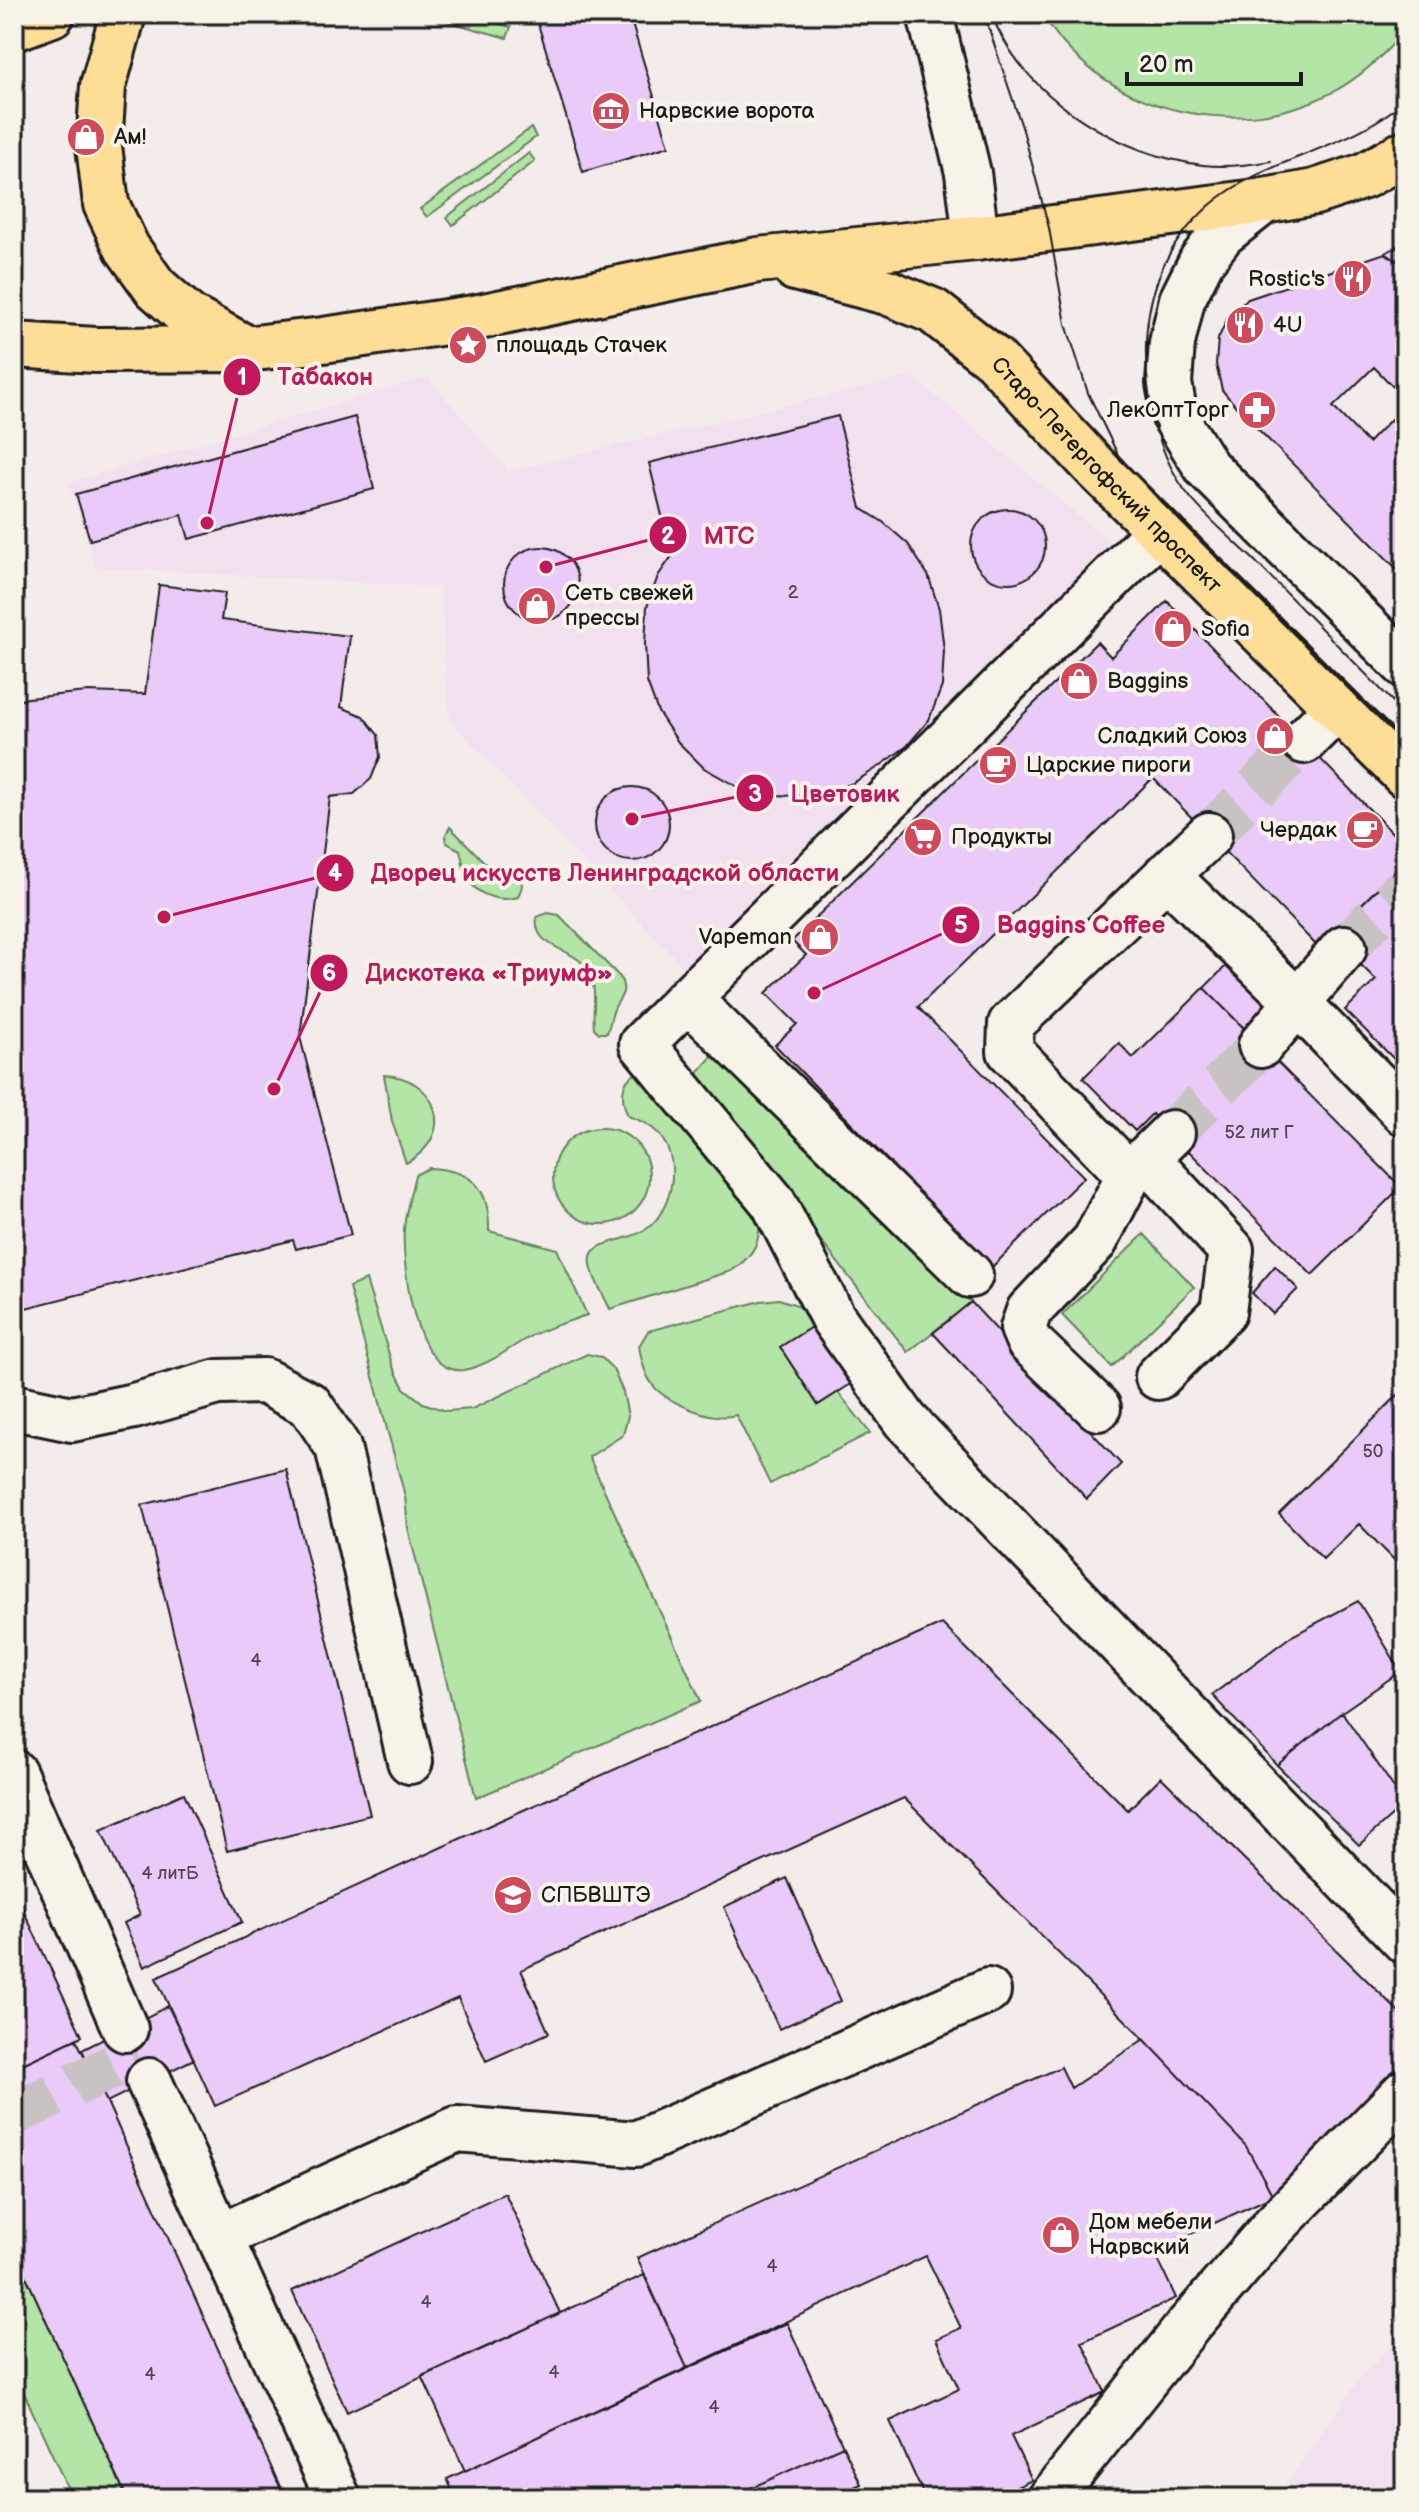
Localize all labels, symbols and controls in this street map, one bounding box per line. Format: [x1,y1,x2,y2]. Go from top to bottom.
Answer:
scale bar [1127,36,1301,86]
text: 20 m [1139,50,1194,79]
museum icon: Нарвские ворота [590,90,632,132]
place label: Нарвские ворота [639,98,814,125]
shop icon: Ам! [65,116,107,158]
place label: Ам! [113,124,146,151]
restaurant icon: Rostic's [1332,258,1374,300]
place label: Rostic's [1248,266,1325,293]
restaurant icon: 4U [1224,304,1266,346]
place label: 4U [1273,312,1303,339]
place icon: площадь Стачек [447,324,489,366]
place label: площадь Стачек [496,332,667,359]
street label: Старо-Петергофский проспект [986,351,1228,599]
callout: Табакон [222,353,389,401]
text: 1 [237,363,247,392]
text: Табакон [277,363,373,392]
pharmacy icon: ЛекОптТорг [1236,389,1278,431]
place label: ЛекОптТорг [1106,397,1229,424]
callout: МТС [648,511,770,559]
text: 2 [661,522,676,551]
text: МТС [704,522,755,551]
place label: Сеть свежей прессы [565,580,694,632]
house number: 2 [788,582,799,603]
shop icon: Сеть свежей прессы [516,585,558,627]
shop icon: Sofia [1152,608,1194,650]
place label: Sofia [1201,616,1250,643]
shop icon: Baggins [1058,660,1100,702]
place label: Baggins [1107,668,1189,695]
shop icon: Сладкий Союз [1254,715,1296,757]
place label: Сладкий Союз [1098,723,1247,750]
cafe icon: Царские пироги [977,744,1019,786]
place label: Царские пироги [1026,752,1191,779]
callout: Цветовик [735,769,916,817]
text: 3 [748,780,762,809]
text: Цветовик [791,780,900,809]
cafe icon: Чердак [1344,809,1386,851]
supermarket icon: Продукты [902,816,944,858]
place label: Чердак [1260,817,1337,844]
place label: Продукты [951,824,1052,851]
callout: Дворец искусств Ленинградской области [315,849,856,897]
text: 4 [328,859,342,888]
text: Дворец искусств Ленинградской области [371,859,839,888]
callout: Baggins Coffee [941,901,1181,949]
text: 5 [954,911,968,940]
text: Baggins Coffee [997,911,1165,940]
shop icon: Vapeman [799,916,841,958]
place label: Vapeman [699,924,792,951]
callout: Дискотека «Триумф» [309,949,629,997]
text: 6 [322,959,336,988]
text: Дискотека «Триумф» [365,959,613,988]
house number: 52 лит Г [1224,1122,1294,1143]
house number: 50 [1363,1441,1383,1462]
house number: 4 [251,1650,262,1671]
house number: 4 литБ [142,1863,199,1884]
school or university icon: СПБВШТЭ [492,1874,534,1916]
place label: СПБВШТЭ [541,1882,651,1909]
place label: Дом мебели Нарвский [1089,2209,1212,2261]
shop icon: Дом мебели Нарвский [1040,2214,1082,2256]
house number: 4 [767,2256,778,2277]
house number: 4 [421,2292,432,2313]
house number: 4 [549,2362,560,2383]
house number: 4 [145,2364,156,2385]
house number: 4 [709,2397,720,2418]

